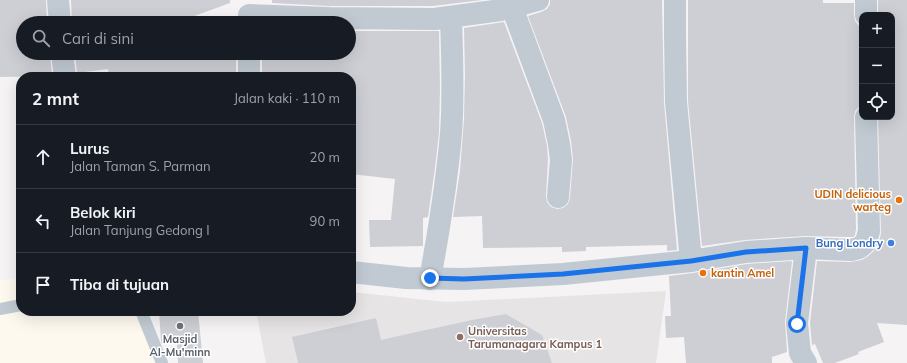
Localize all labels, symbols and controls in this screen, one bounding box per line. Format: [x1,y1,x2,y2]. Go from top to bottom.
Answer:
map controls [859,12,895,120]
button: + [859,12,895,48]
search box [16,16,356,60]
icon: search [30,27,52,49]
text: Cari di sini [62,29,134,48]
button: − [859,48,895,84]
button: locate [859,84,895,120]
text: 2 mnt [32,88,79,109]
text: Jalan kaki · 110 m [234,90,340,106]
text: Lurus [70,139,110,158]
icon: ahead [32,146,54,168]
text: 20 m [310,149,340,165]
text: Jalan Taman S. Parman [70,158,211,174]
place label: UDIN delicious warteg [814,187,891,214]
marker: UDIN delicious warteg [894,195,904,205]
text: Belok kiri [70,203,136,222]
icon: left [32,210,54,232]
text: 90 m [310,213,340,229]
text: Jalan Tanjung Gedong I [70,222,210,238]
place label: Bung Londry [816,236,883,250]
marker: Bung Londry [886,238,896,248]
place label: kantin Amel [711,266,774,280]
marker: kantin Amel [698,268,708,278]
route end [421,269,439,287]
icon: arrive [32,274,54,296]
text: Tiba di tujuan [70,275,169,294]
route start [788,315,806,333]
marker: Masjid AI-Mu'minn [175,321,185,331]
place label: Universitas Tarumanagara Kampus 1 [468,324,603,351]
place label: Masjid AI-Mu'minn [149,332,211,359]
marker: Universitas Tarumanagara Kampus 1 [455,332,465,342]

